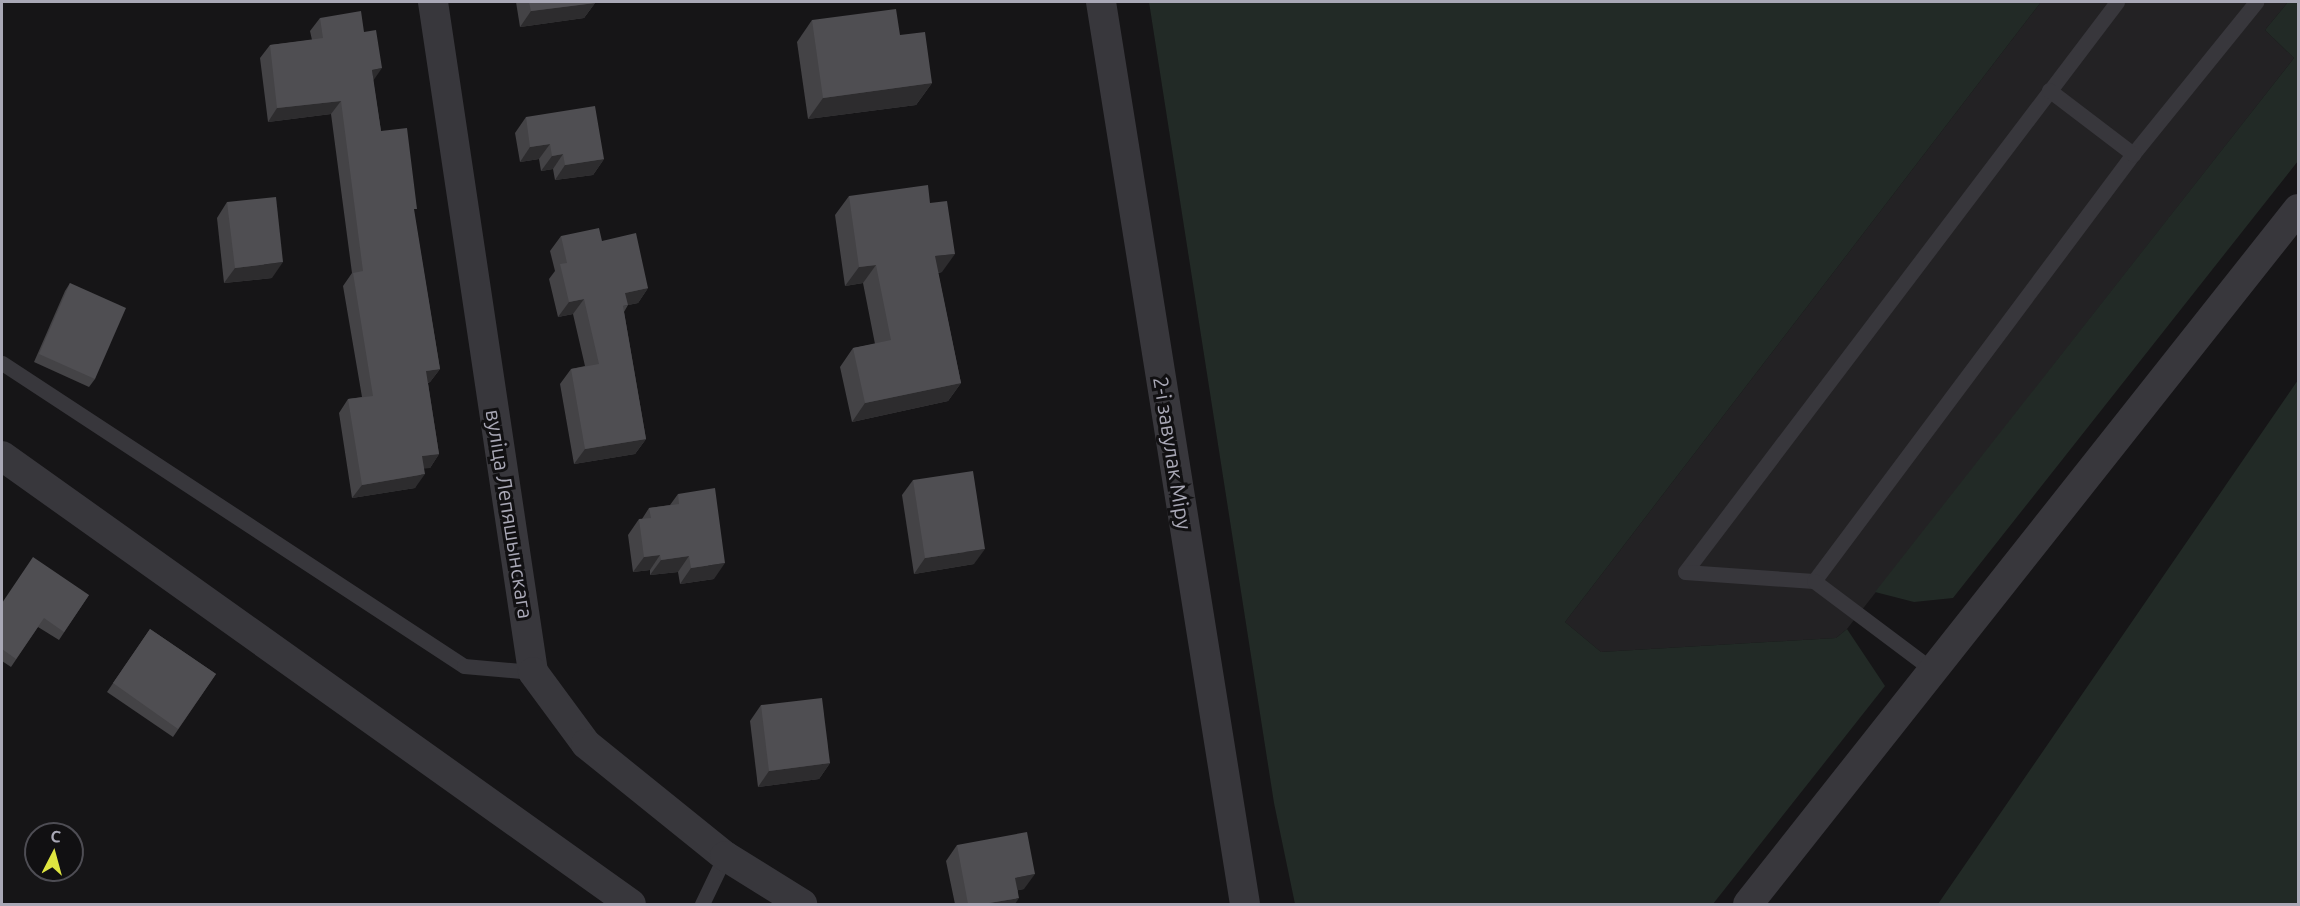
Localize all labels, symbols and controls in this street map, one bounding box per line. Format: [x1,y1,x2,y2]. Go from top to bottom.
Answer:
street label: 2-і завулак Міру [1148,375,1198,531]
street label: вуліца Лепяшынскага [481,408,539,620]
north arrow [24,822,84,882]
text: С [50,827,62,846]

